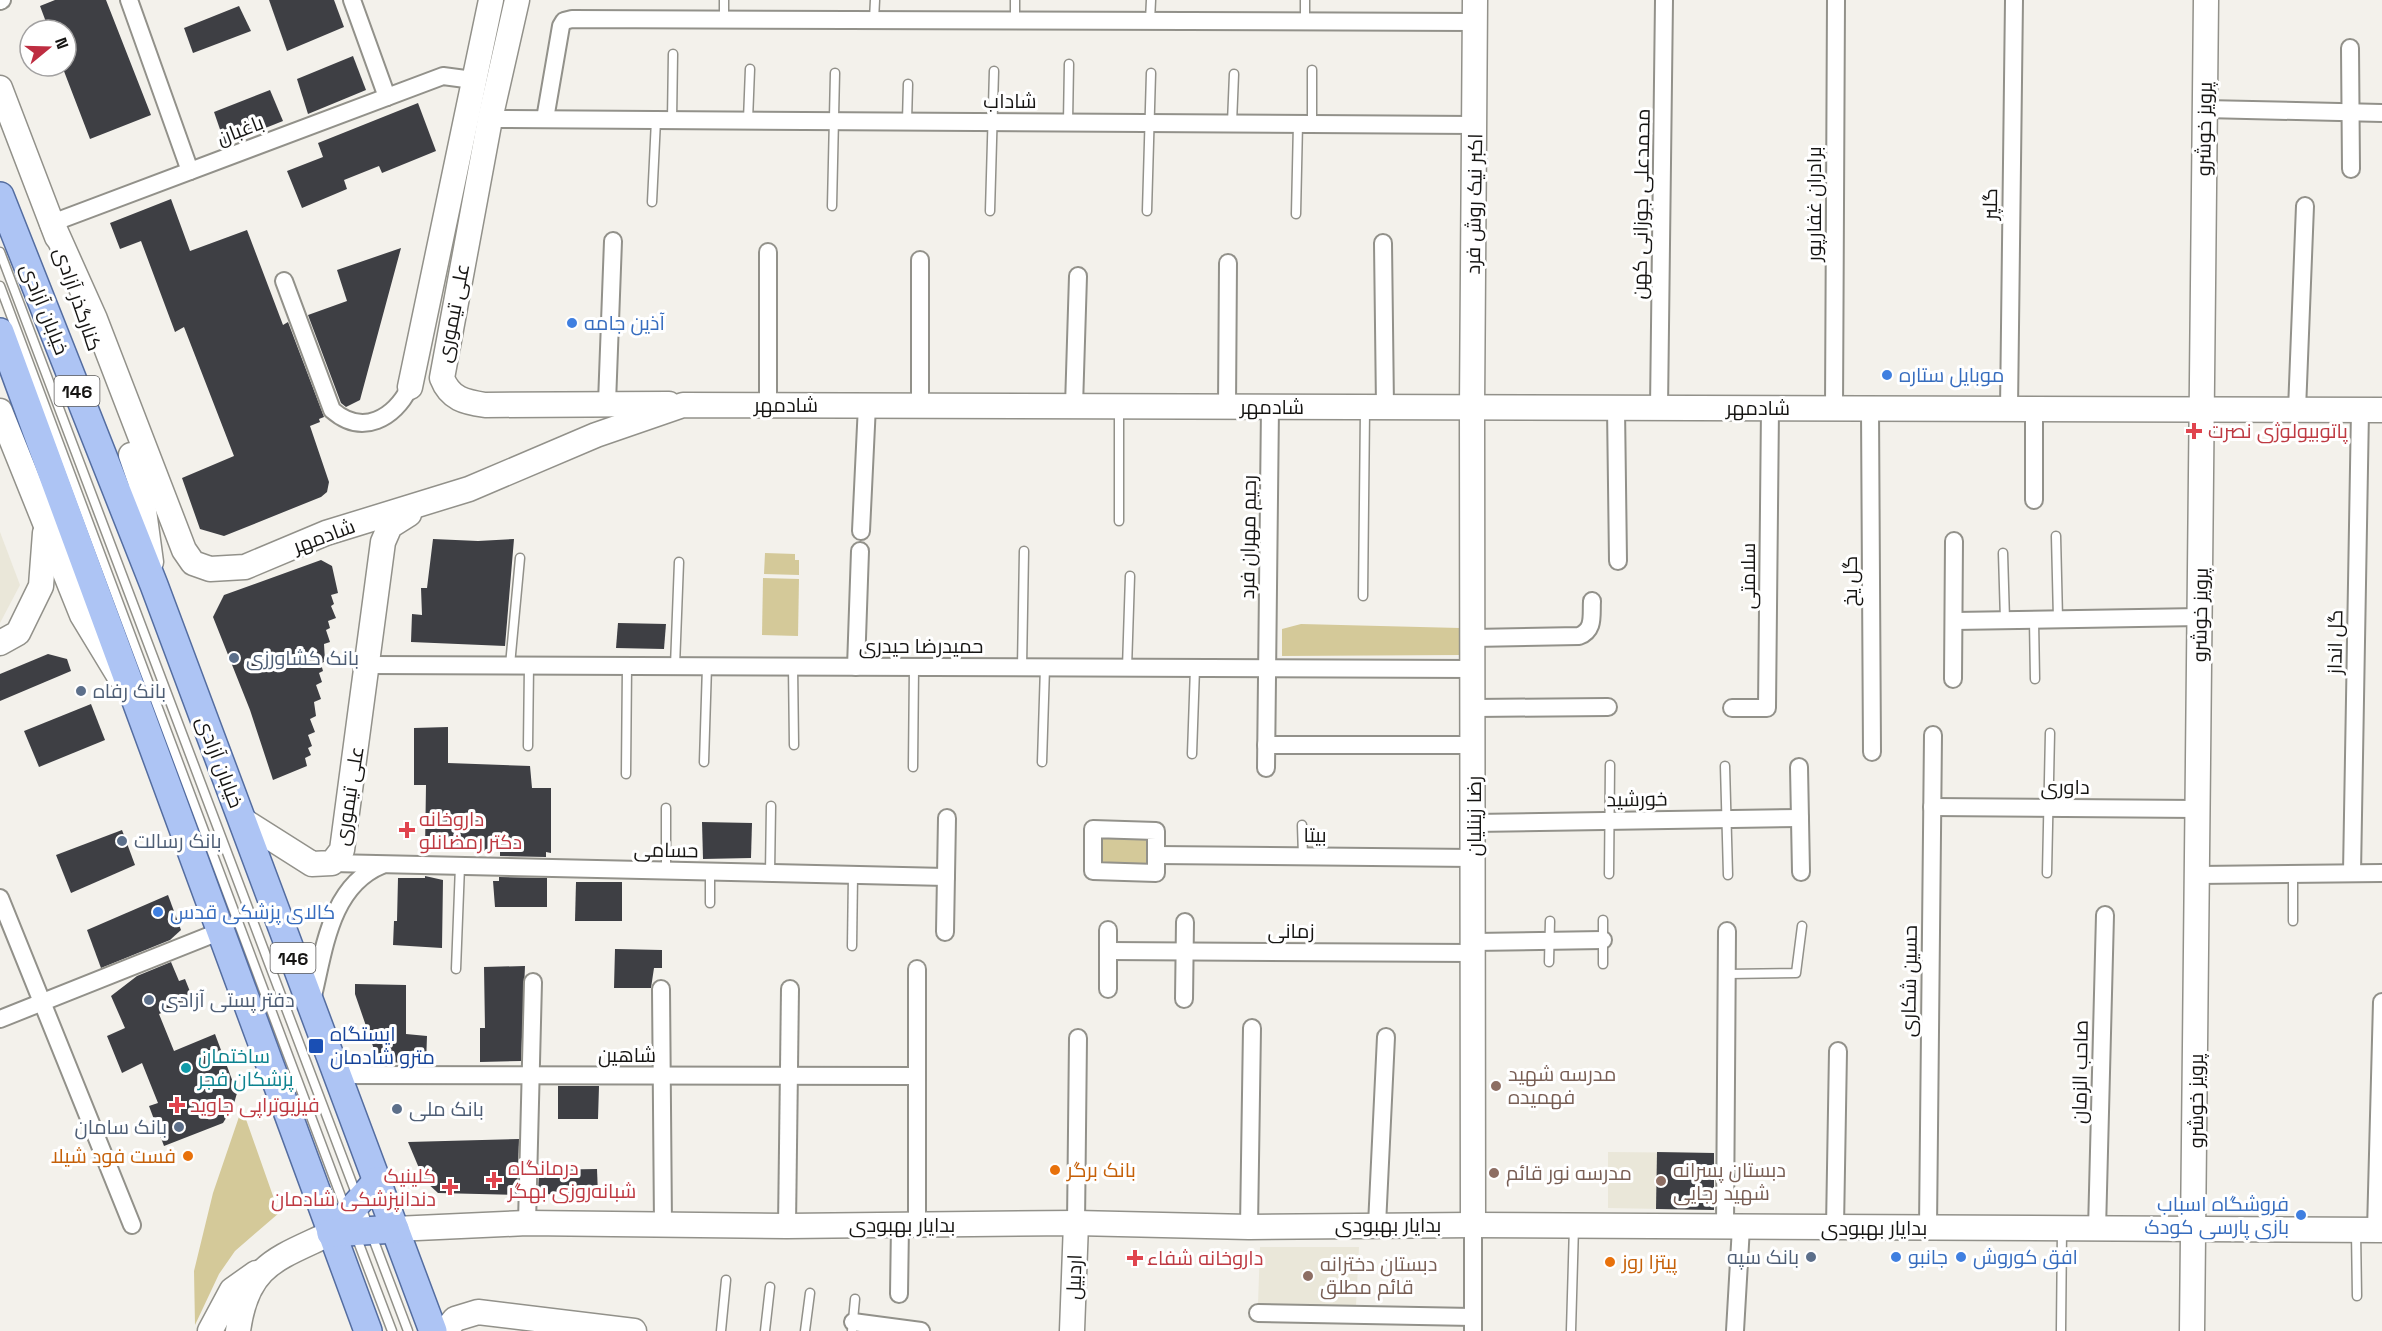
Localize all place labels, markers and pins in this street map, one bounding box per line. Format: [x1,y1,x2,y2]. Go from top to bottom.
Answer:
place label: آذین جامه [584,310,666,336]
marker: آذین جامه [565,316,579,330]
place label: موبایل ستاره [1899,362,2004,388]
marker: موبایل ستاره [1880,368,1894,382]
place label: پاتوبیولوژی نصرت [2208,418,2348,444]
marker: پاتوبیولوژی نصرت [2185,422,2203,440]
place label: بانک کشاورزی [246,645,359,671]
marker: بانک کشاورزی [227,651,241,665]
place label: بانک رفاه [93,678,166,704]
marker: بانک رفاه [74,684,88,698]
place label: داروخانه دکتر رمضانلو [419,806,522,855]
marker: داروخانه دکتر رمضانلو [400,823,414,837]
place label: بانک رسالت [134,828,222,854]
marker: بانک رسالت [115,834,129,848]
place label: کالای پزشکی قدس [170,899,335,925]
marker: کالای پزشکی قدس [151,905,165,919]
place label: دفتر پستی آزادی [161,987,295,1013]
marker: دفتر پستی آزادی [142,993,156,1007]
place label: ایستگاه مترو شادمان [330,1021,435,1070]
marker: ایستگاه مترو شادمان [307,1037,325,1055]
place label: ساختمان پزشکان فجر [197,1043,294,1092]
marker: ساختمان پزشکان فجر [179,1061,193,1075]
place label: مدرسه شهید فهمیده [1508,1061,1616,1110]
marker: مدرسه شهید فهمیده [1489,1079,1503,1093]
place label: فیزیوتراپی جاوید [190,1092,320,1118]
marker: فیزیوتراپی جاوید [168,1096,186,1114]
place label: بانک ملی [409,1096,484,1122]
marker: بانک ملی [390,1102,404,1116]
place label: بانک سامان [74,1114,167,1140]
marker: بانک سامان [172,1120,186,1134]
place label: فست فود شیلا [51,1143,176,1169]
marker: فست فود شیلا [181,1149,195,1163]
place label: درمانگاه شبانه‌روزی بهگر [507,1155,636,1204]
place label: بانک برگر [1066,1157,1136,1183]
place label: دبستان پسرانه شهید رجایی [1673,1157,1786,1206]
place label: مدرسه نور قائم [1506,1160,1632,1187]
place label: کلینیک دندانپزشکی شادمان [271,1163,436,1212]
marker: بانک برگر [1048,1163,1062,1177]
marker: مدرسه نور قائم [1487,1166,1501,1180]
marker: درمانگاه شبانه‌روزی بهگر [485,1171,503,1189]
marker: دبستان پسرانه شهید رجایی [1654,1174,1668,1188]
marker: کلینیک دندانپزشکی شادمان [441,1178,459,1196]
place label: فروشگاه اسباب بازی پارسی کودک [2144,1191,2289,1240]
marker: فروشگاه اسباب بازی پارسی کودک [2294,1208,2308,1222]
place label: بانک سپه [1727,1244,1799,1270]
place label: جانبو [1908,1244,1948,1270]
place label: افق کوروش [1973,1244,2078,1270]
place label: داروخانه شفاء [1147,1245,1263,1271]
place label: پیتزا روز [1621,1249,1678,1275]
marker: بانک سپه [1804,1250,1818,1264]
marker: جانبو [1889,1250,1903,1264]
marker: افق کوروش [1954,1250,1968,1264]
marker: داروخانه شفاء [1128,1251,1142,1265]
place label: دبستان دخترانه قائم مطلق [1320,1251,1437,1301]
marker: پیتزا روز [1603,1255,1617,1269]
marker: دبستان دخترانه قائم مطلق [1301,1269,1315,1283]

